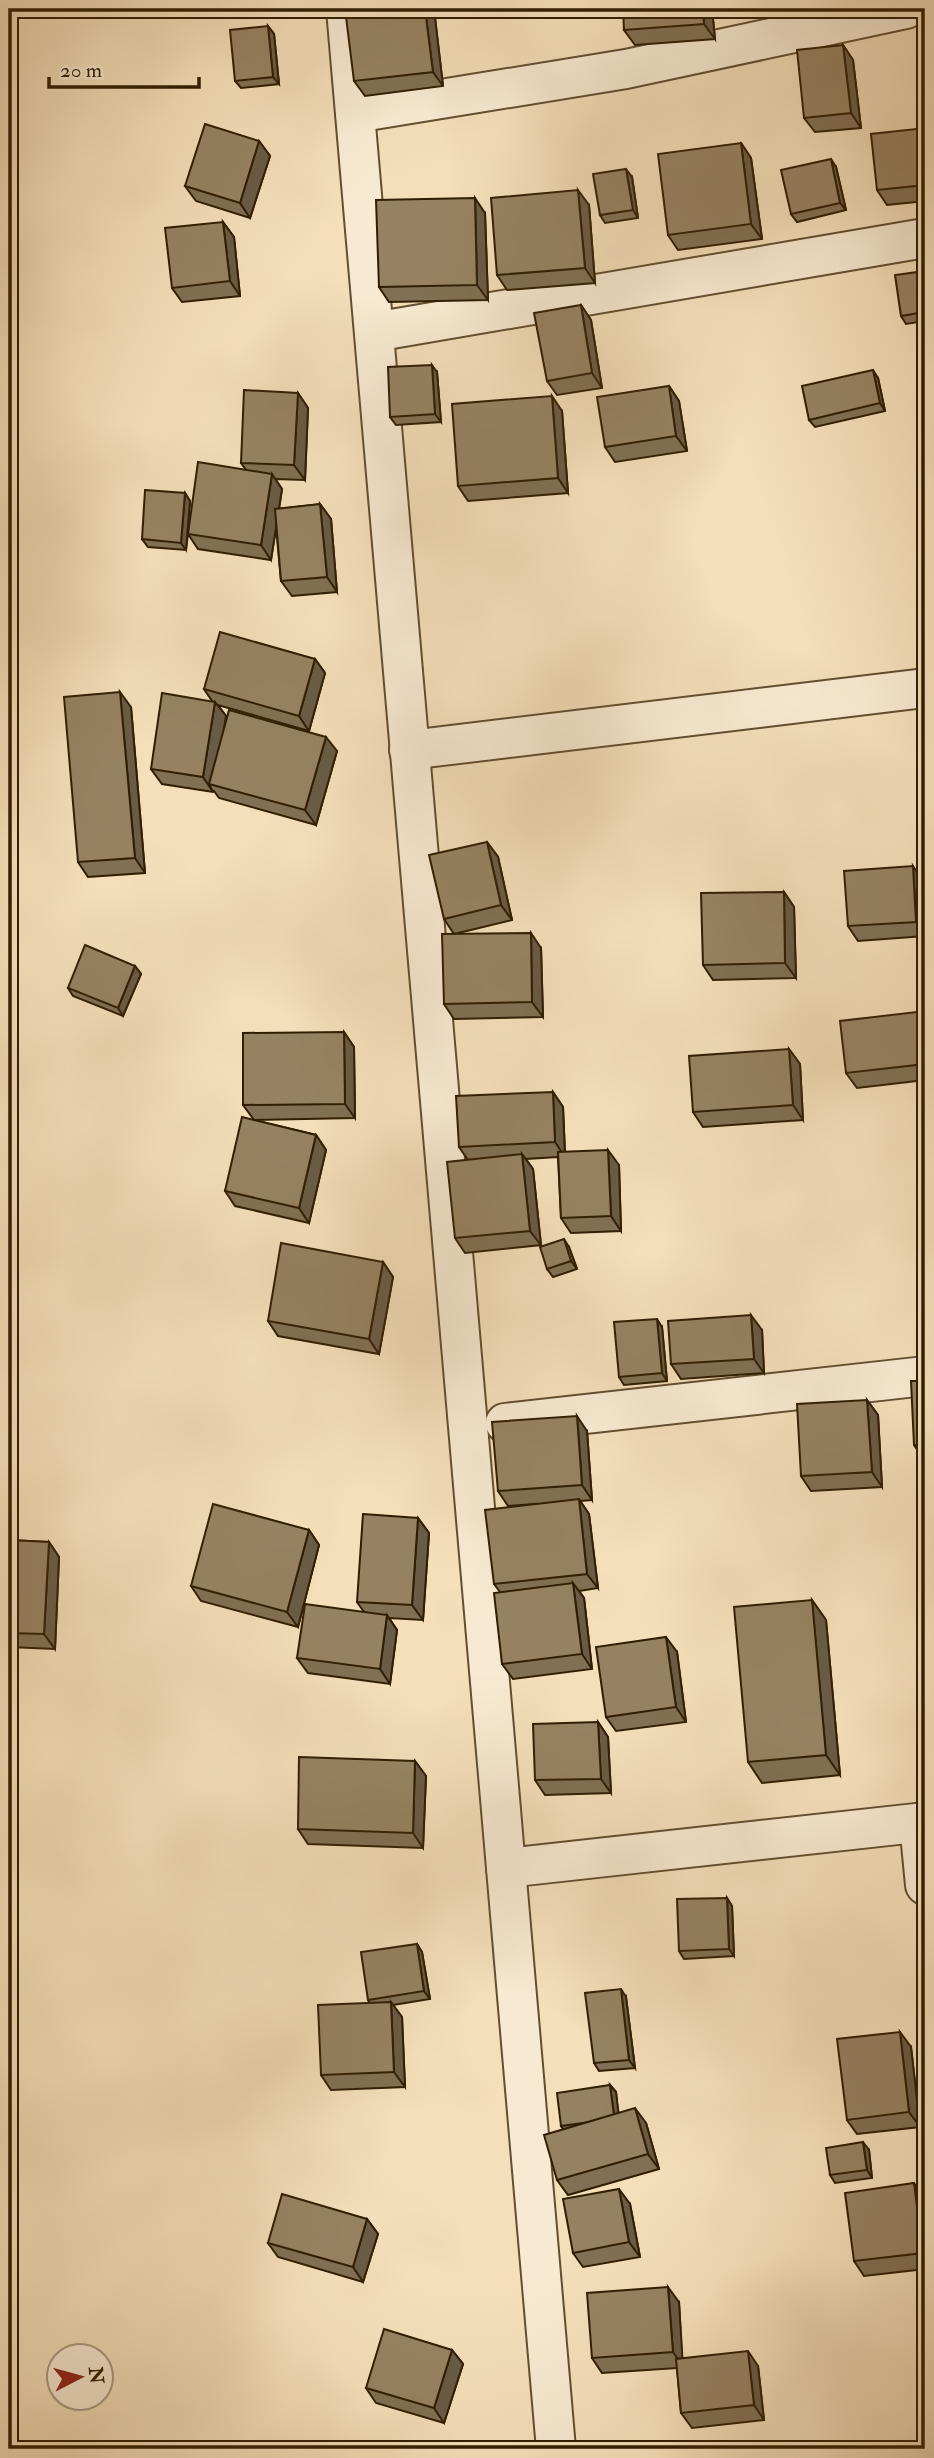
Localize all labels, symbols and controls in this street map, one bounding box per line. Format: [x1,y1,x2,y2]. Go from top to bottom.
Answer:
scale bar [49,46,200,90]
text: 20 m [60,57,102,84]
north arrow [46,2342,116,2412]
text: N [83,2365,109,2386]

